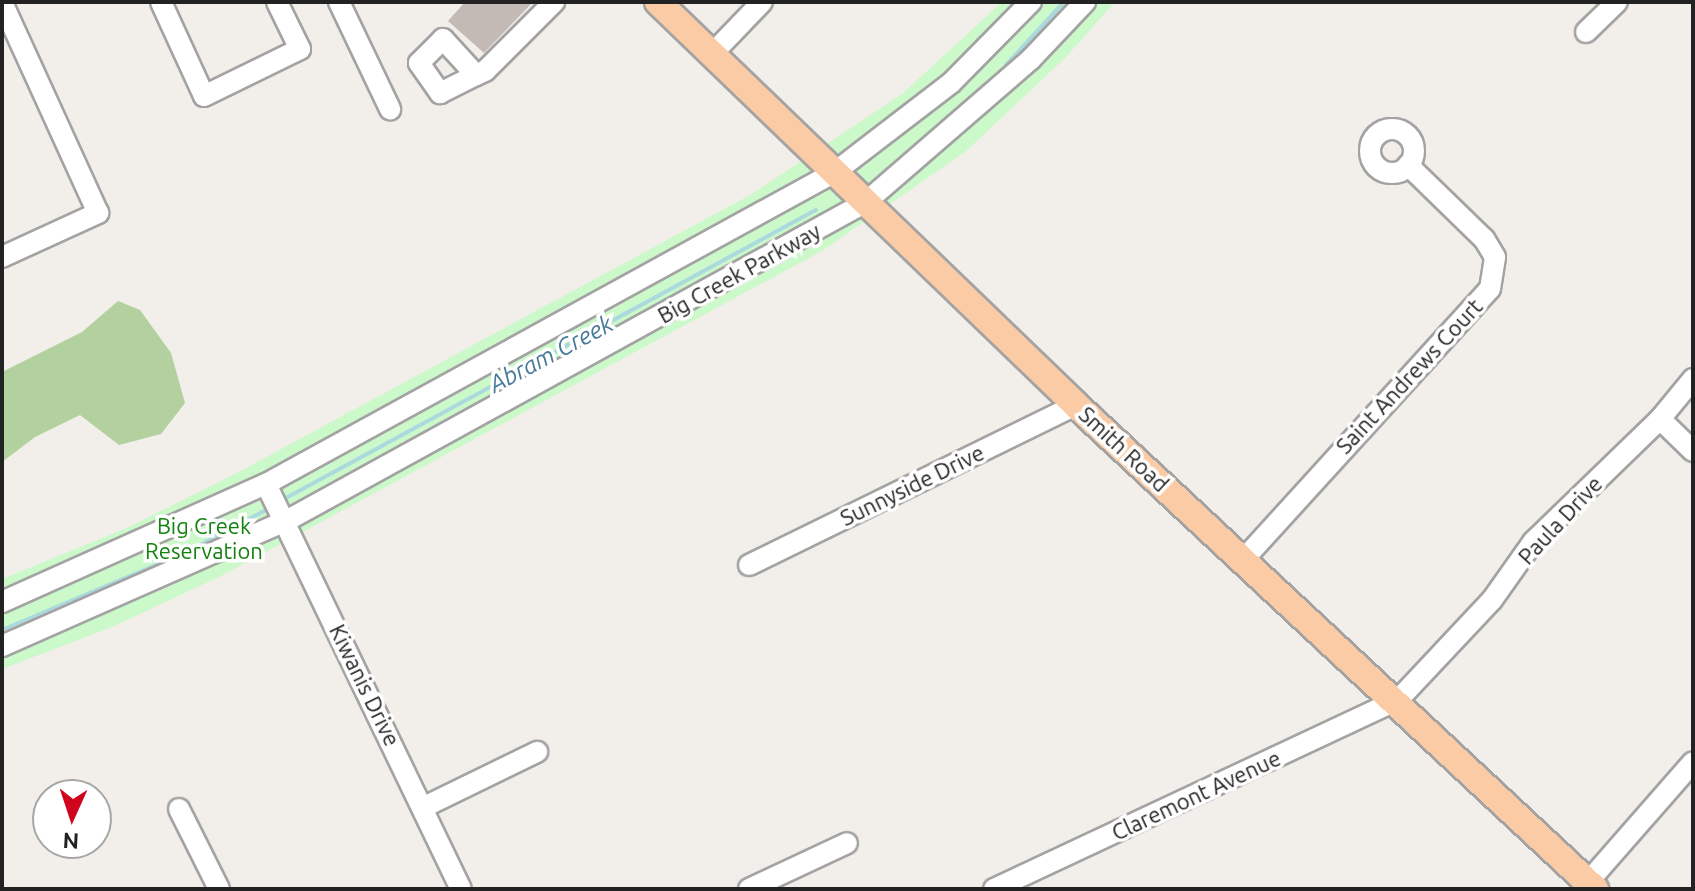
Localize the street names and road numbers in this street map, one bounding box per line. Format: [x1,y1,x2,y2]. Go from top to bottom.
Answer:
street label: Big Creek Parkway [653,217,825,329]
street label: Saint Andrews Court [1330,293,1488,459]
street label: Smith Road [1074,401,1174,497]
street label: Sunnyside Drive [836,439,988,531]
street label: Paula Drive [1512,470,1608,570]
street label: Kiwanis Drive [324,620,406,750]
street label: Claremont Avenue [1107,744,1285,846]

